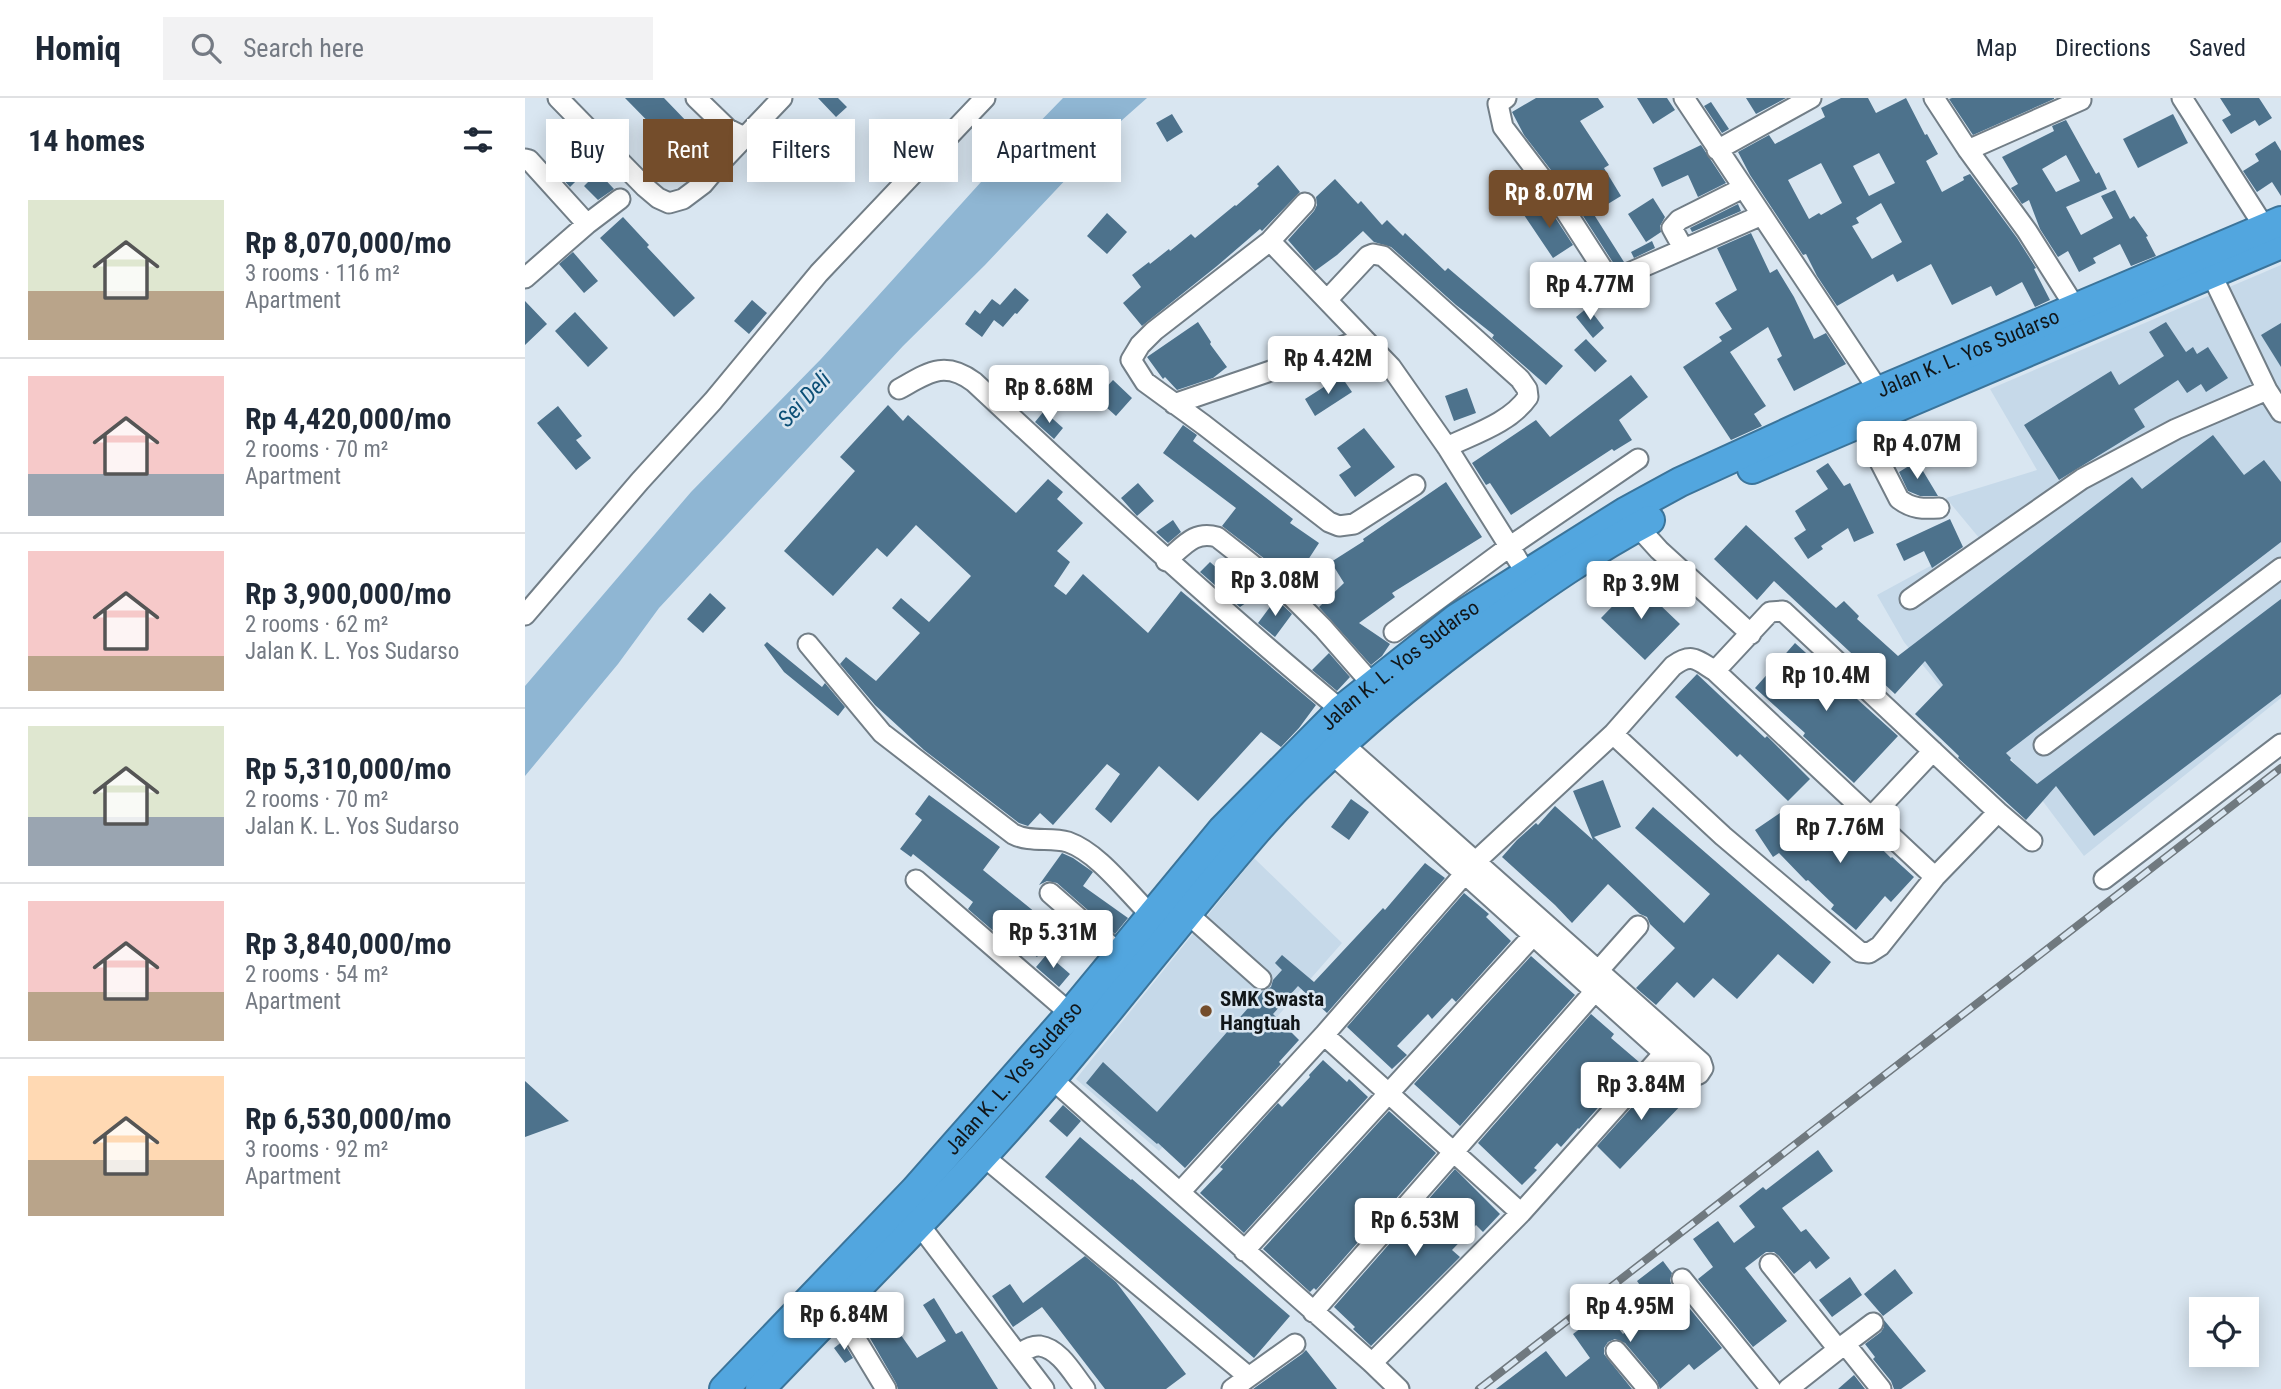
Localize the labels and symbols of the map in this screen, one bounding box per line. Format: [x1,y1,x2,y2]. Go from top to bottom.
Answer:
pin: Rp 8.07M [1477,170,1621,230]
pin: Rp 4.77M [1518,262,1662,322]
street label: Jalan K. L. Yos Sudarso [1873,304,2063,402]
pin: Rp 4.42M [1256,336,1400,396]
water label: Sei Deli [772,365,837,433]
pin: Rp 8.68M [977,366,1121,425]
pin: Rp 4.07M [1845,422,1989,481]
pin: Rp 3.08M [1203,559,1347,618]
pin: Rp 3.9M [1576,561,1706,621]
street label: Jalan K. L. Yos Sudarso [1316,595,1484,735]
pin: Rp 10.4M [1754,654,1898,713]
pin: Rp 7.76M [1768,806,1912,865]
pin: Rp 5.31M [981,910,1125,970]
place label: SMK Swasta Hangtuah [1220,987,1324,1035]
street label: Jalan K. L. Yos Sudarso [940,997,1087,1159]
marker: SMK Swasta Hangtuah [1198,1003,1214,1019]
pin: Rp 3.84M [1569,1062,1713,1122]
pin: Rp 6.53M [1343,1198,1487,1258]
pin: Rp 4.95M [1558,1284,1702,1344]
pin: Rp 6.84M [772,1292,916,1352]

